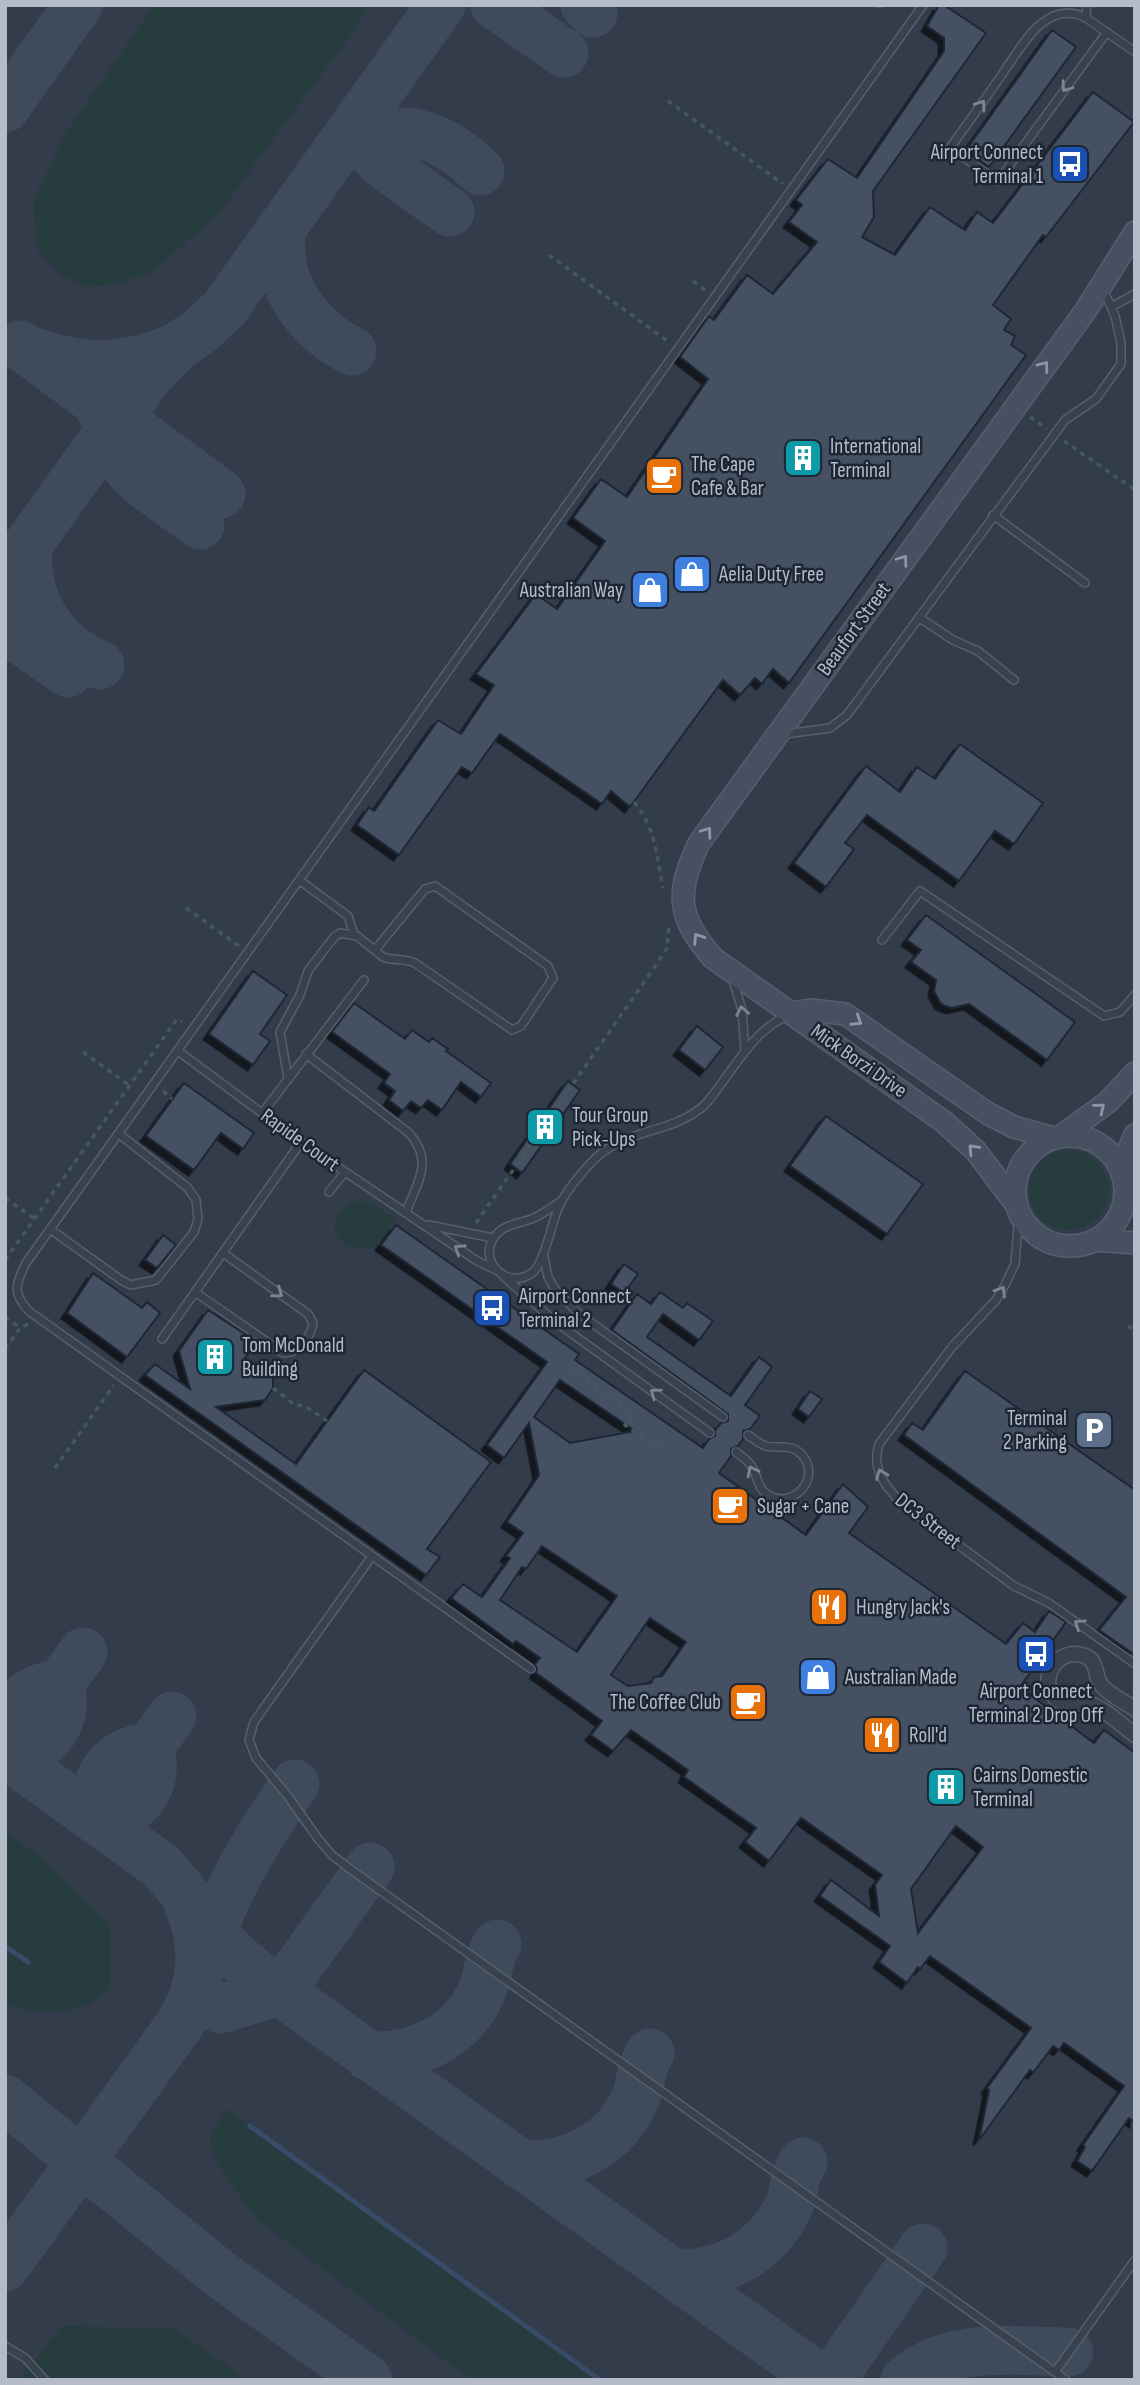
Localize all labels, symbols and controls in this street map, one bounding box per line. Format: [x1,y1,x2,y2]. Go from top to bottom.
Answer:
one-way arrow [1062,79,1074,92]
one-way arrow [973,100,985,113]
place label: Airport Connect Terminal 1 [930,140,1044,189]
bus stop icon: Airport Connect Terminal 1 [1049,143,1091,185]
one-way arrow [1036,362,1049,374]
place label: International Terminal [830,434,921,483]
building icon: International Terminal [782,437,824,479]
place label: The Cape Cafe & Bar [691,452,764,501]
cafe icon: The Cape Cafe & Bar [643,455,685,497]
shop icon: Aelia Duty Free [671,553,713,595]
one-way arrow [895,556,907,568]
place label: Aelia Duty Free [718,562,824,587]
shop icon: Australian Way [629,569,671,611]
street label: Beaufort Street [812,577,896,681]
place label: Australian Way [519,578,623,603]
one-way arrow [699,827,711,840]
one-way arrow [693,933,706,946]
one-way arrow [735,1005,750,1017]
one-way arrow [849,1013,862,1026]
street label: Mick Borzi Drive [806,1019,912,1103]
street label: Rapide Court [256,1103,344,1177]
place label: Tour Group Pick-Ups [572,1103,648,1152]
one-way arrow [1093,1104,1105,1117]
building icon: Tour Group Pick-Ups [524,1106,566,1148]
one-way arrow [969,1144,982,1157]
one-way arrow [454,1245,467,1258]
place label: Airport Connect Terminal 2 [518,1284,631,1333]
one-way arrow [270,1285,283,1297]
one-way arrow [993,1285,1006,1298]
bus stop icon: Airport Connect Terminal 2 [471,1287,513,1329]
place label: Tom McDonald Building [242,1333,344,1382]
building icon: Tom McDonald Building [194,1336,236,1378]
one-way arrow [650,1389,663,1401]
place label: Terminal 2 Parking [1003,1406,1067,1455]
parking icon: Terminal 2 Parking [1073,1409,1115,1451]
one-way arrow [747,1465,760,1478]
one-way arrow [876,1469,890,1481]
cafe icon: Sugar + Cane [709,1485,751,1527]
street label: DC3 Street [890,1487,966,1555]
place label: Sugar + Cane [757,1494,849,1519]
restaurant icon: Hungry Jack's [808,1586,850,1628]
place label: Hungry Jack's [856,1595,950,1620]
one-way arrow [1074,1619,1087,1632]
bus stop icon: Airport Connect Terminal 2 Drop Off [1015,1633,1057,1675]
shop icon: Australian Made [797,1656,839,1698]
place label: Australian Made [844,1665,957,1690]
place label: Airport Connect Terminal 2 Drop Off [969,1679,1104,1728]
cafe icon: The Coffee Club [727,1681,769,1723]
place label: The Coffee Club [610,1690,721,1715]
restaurant icon: Roll'd [861,1714,903,1756]
place label: Roll'd [909,1723,947,1748]
place label: Cairns Domestic Terminal [973,1763,1088,1812]
building icon: Cairns Domestic Terminal [925,1766,967,1808]

